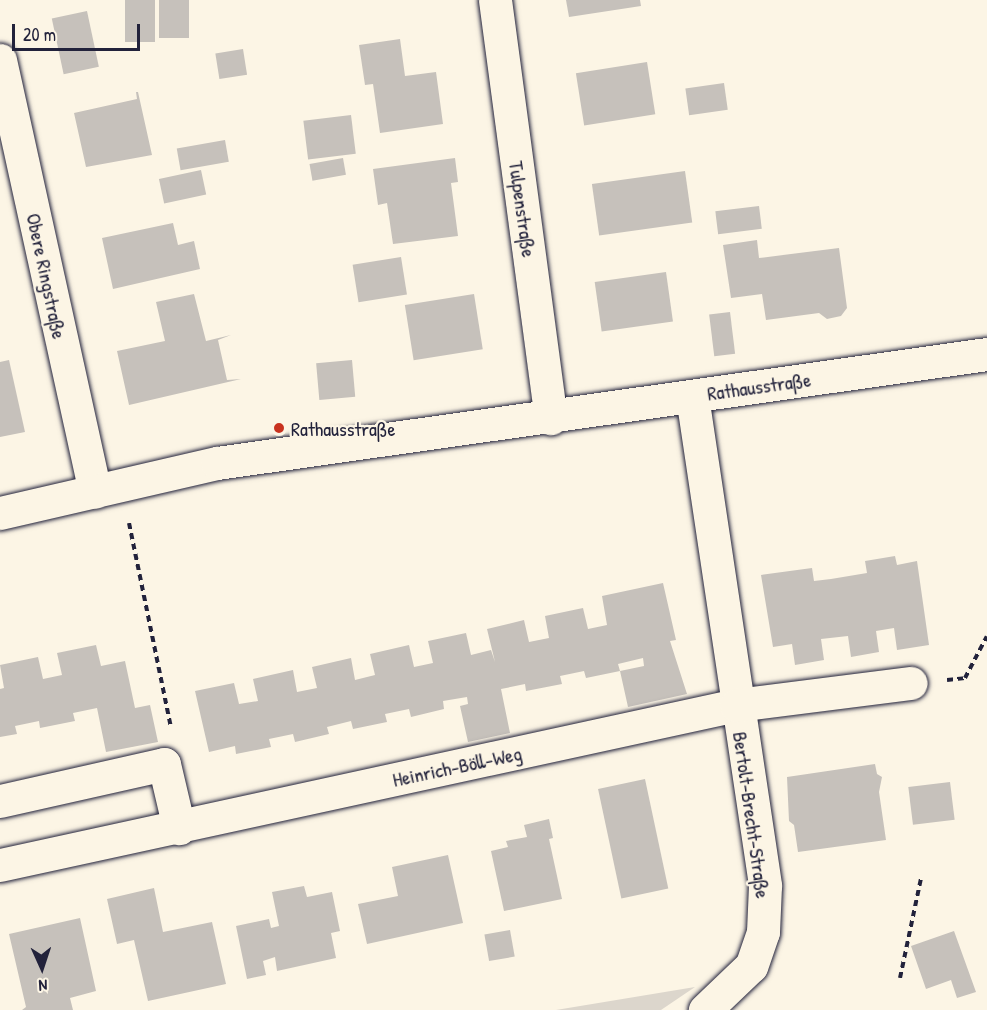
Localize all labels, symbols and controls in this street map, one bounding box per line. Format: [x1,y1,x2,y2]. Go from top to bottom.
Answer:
scale bar [15,12,142,50]
text: 20 m [23,22,56,47]
street label: Tulpenstraße [504,159,542,259]
street label: Obere Ringstraße [22,211,72,341]
street label: Rathausstraße [706,367,812,405]
place label: Rathausstraße [291,416,395,440]
marker: Rathausstraße [272,421,286,435]
street label: Bertolt-Brecht-Straße [728,730,776,900]
street label: Heinrich-Böll-Weg [390,741,524,791]
north arrow [12,938,72,998]
text: N [38,975,48,997]

